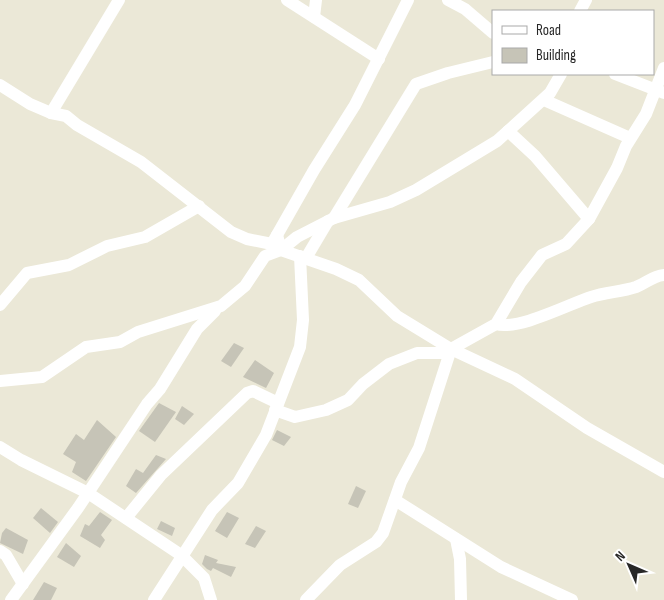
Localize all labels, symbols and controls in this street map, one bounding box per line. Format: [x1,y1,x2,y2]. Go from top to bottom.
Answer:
legend [492,10,654,75]
text: Road [536,21,561,40]
text: Building [536,46,576,65]
north arrow [604,540,654,590]
text: N [612,548,629,565]

